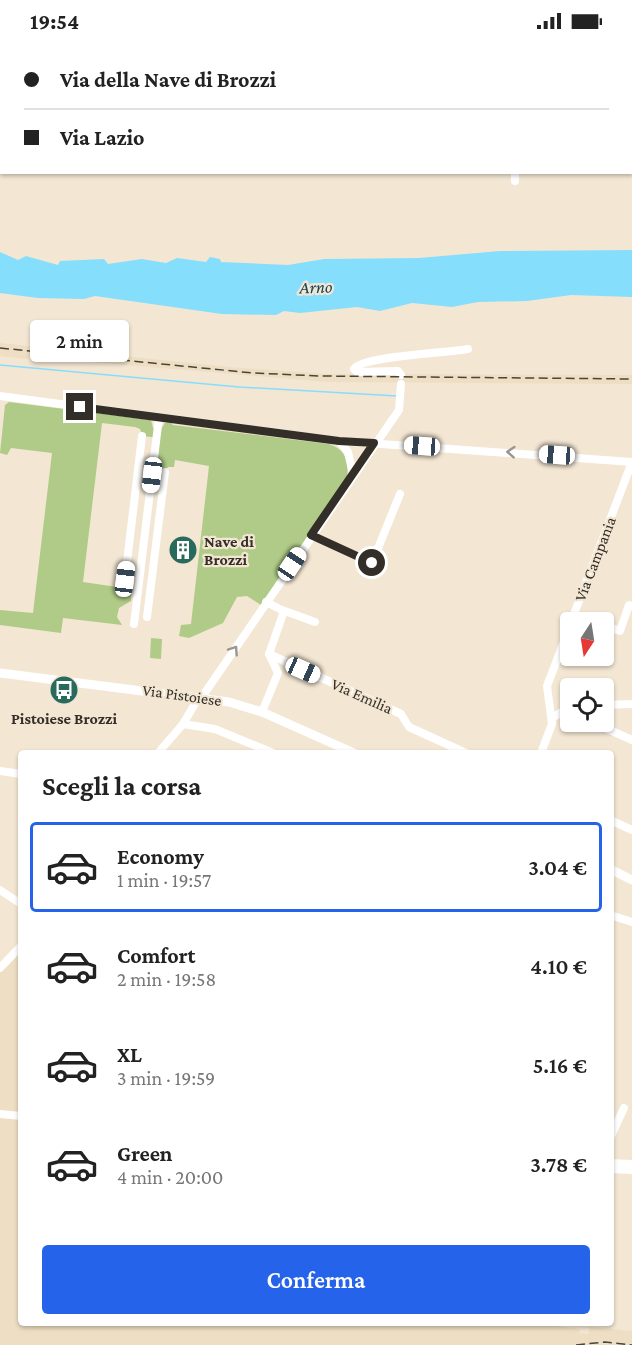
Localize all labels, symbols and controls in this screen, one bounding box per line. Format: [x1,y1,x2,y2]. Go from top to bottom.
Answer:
text: 19:54 [30,9,79,34]
text: Via della Nave di Brozzi [60,67,276,92]
text: Via Lazio [60,125,145,150]
water label: Arno [298,276,333,298]
callout: 2 min [31,320,130,362]
text: 2 min [56,330,103,352]
route end [66,393,93,420]
car [403,436,441,456]
car [538,445,576,465]
one-way arrow [506,446,515,459]
car [141,456,163,494]
street label: Via Campania [571,514,620,604]
place label: Nave di Brozzi [204,533,254,568]
building icon: Nave di Brozzi [167,534,199,566]
car [274,544,310,584]
route start [358,549,385,576]
car [114,560,136,598]
north arrow [560,612,614,666]
map controls [560,612,614,732]
one-way arrow [227,645,238,656]
car [283,654,323,686]
bus stop icon: Pistoiese Brozzi [48,674,80,706]
street label: Via Emilia [329,675,396,717]
button: locate [560,678,614,732]
street label: Via Pistoiese [141,681,223,709]
place label: Pistoiese Brozzi [11,710,117,727]
text: Scegli la corsa [42,771,201,801]
icon: car [45,840,99,894]
text: Economy [117,844,204,869]
text: 3.04 € [528,855,587,880]
text: 1 min · 19:57 [117,869,211,891]
icon: car [45,939,99,993]
text: Comfort [117,943,195,968]
text: 4.10 € [530,954,587,979]
text: 2 min · 19:58 [117,968,216,990]
icon: car [45,1038,99,1092]
text: XL [117,1042,142,1067]
text: 5.16 € [533,1053,587,1078]
text: 3 min · 19:59 [117,1067,215,1089]
icon: car [45,1137,99,1191]
text: Green [117,1141,173,1166]
text: 3.78 € [530,1152,587,1177]
text: 4 min · 20:00 [117,1166,223,1188]
button: Conferma [42,1245,590,1314]

